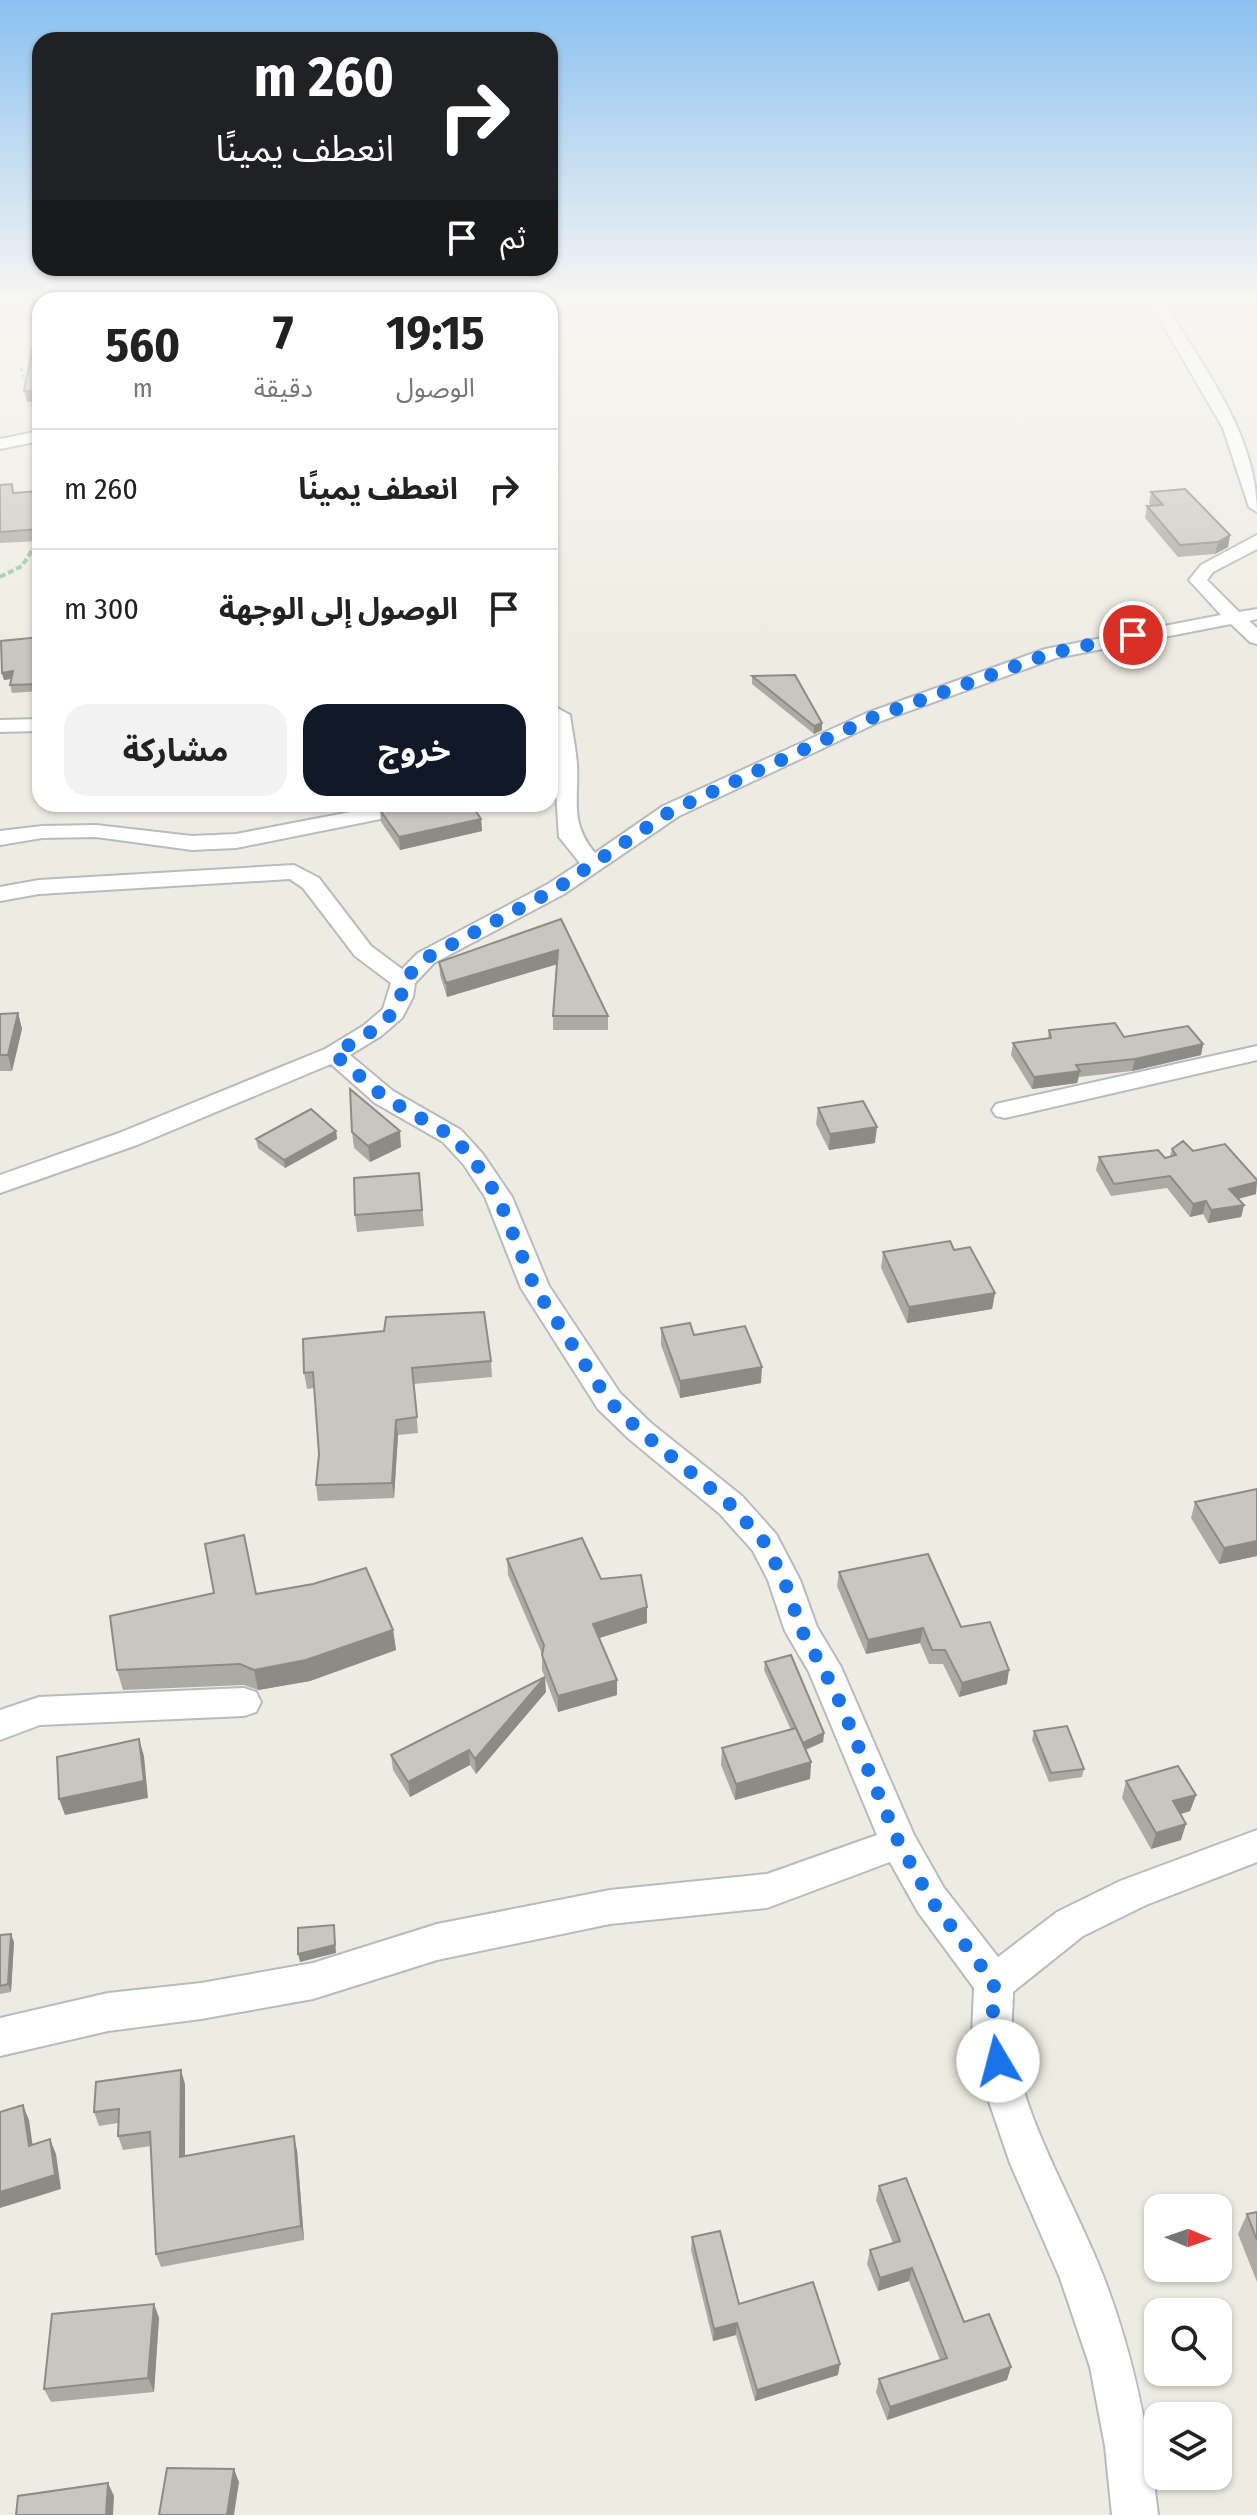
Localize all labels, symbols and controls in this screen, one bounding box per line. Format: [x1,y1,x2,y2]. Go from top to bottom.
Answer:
text: 260 m [254,44,394,111]
icon: right [422,64,526,168]
text: انعطف يمينًا [216,127,394,171]
icon: arrive [440,216,484,260]
text: ثم [500,220,526,256]
text: 7 [273,304,294,362]
text: 19:15 [386,304,485,362]
text: 560 [105,316,180,374]
text: m [133,373,153,404]
text: دقيقة [254,373,313,404]
text: الوصول [396,373,475,404]
icon: right [482,467,526,511]
text: 260 m [64,471,138,507]
text: انعطف يمينًا [298,471,458,507]
icon: arrive [482,587,526,631]
text: 300 m [64,591,139,627]
text: الوصول إلى الوجهة [219,591,458,627]
pin [1099,601,1167,669]
icon: arrive [1111,613,1155,657]
button: مشاركة [64,704,287,796]
button: خروج [303,704,526,796]
position arrow [956,2019,1040,2103]
north arrow [1144,2194,1232,2282]
map controls [1144,2194,1232,2490]
button: search [1144,2298,1232,2386]
button: layers [1144,2402,1232,2490]

